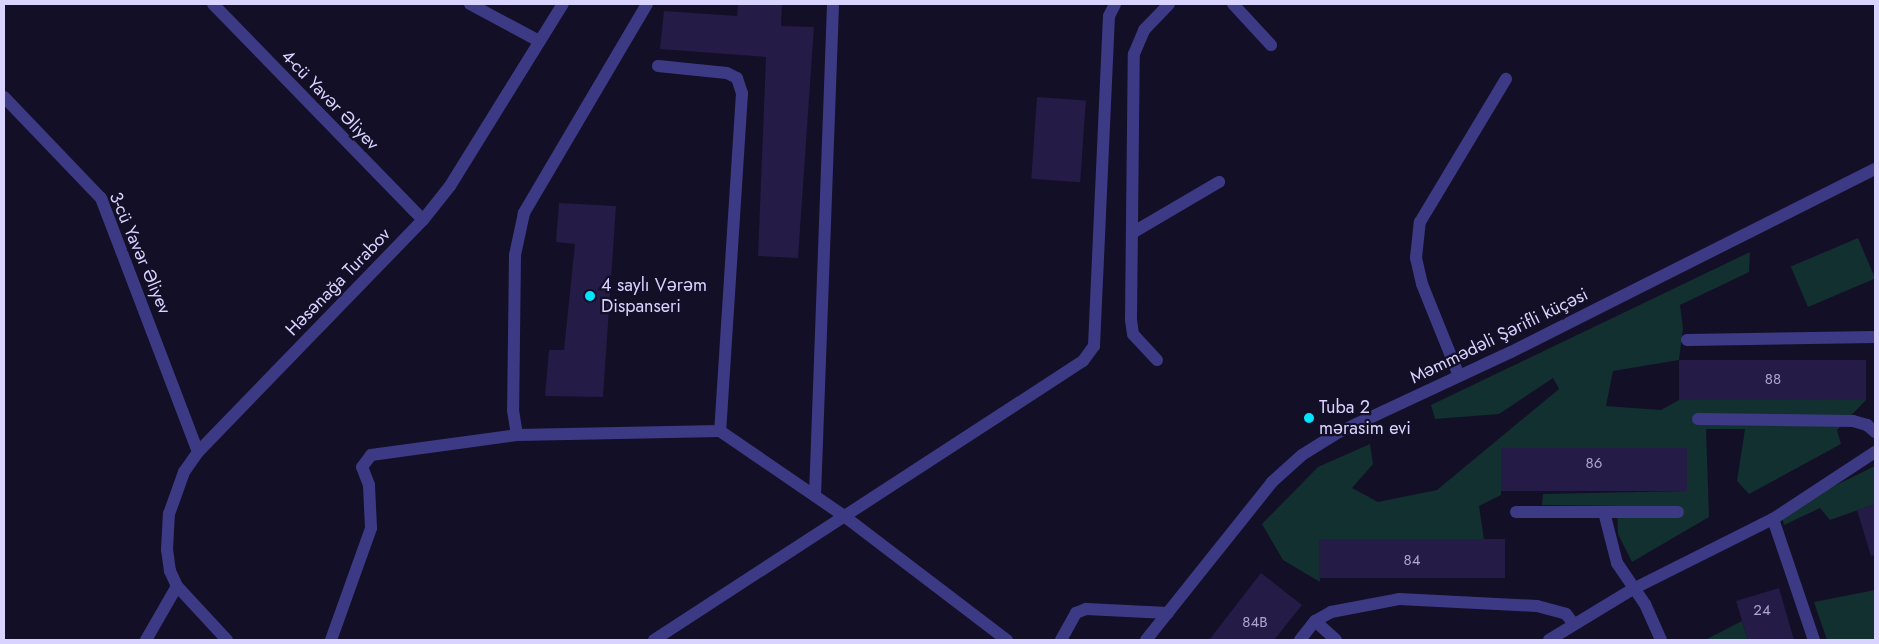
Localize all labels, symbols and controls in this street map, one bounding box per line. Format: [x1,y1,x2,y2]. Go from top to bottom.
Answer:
street label: 4-cü Yavər Əliyev [277,45,383,155]
street label: 3-cü Yavər Əliyev [105,189,175,317]
street label: Həsənağa Turabov [281,224,395,340]
place label: 4 saylı Vərəm Dispanseri [601,275,707,318]
street label: Məmmədəli Şərifli küçəsi [1407,284,1591,388]
marker: 4 saylı Vərəm Dispanseri [583,289,597,303]
house number: 88 [1765,371,1781,389]
place label: Tuba 2 mərasim evi [1319,397,1411,439]
marker: Tuba 2 mərasim evi [1303,412,1315,424]
house number: 86 [1586,455,1602,473]
house number: 84 [1404,552,1420,570]
house number: 24 [1753,602,1771,620]
house number: 84B [1242,614,1268,632]

